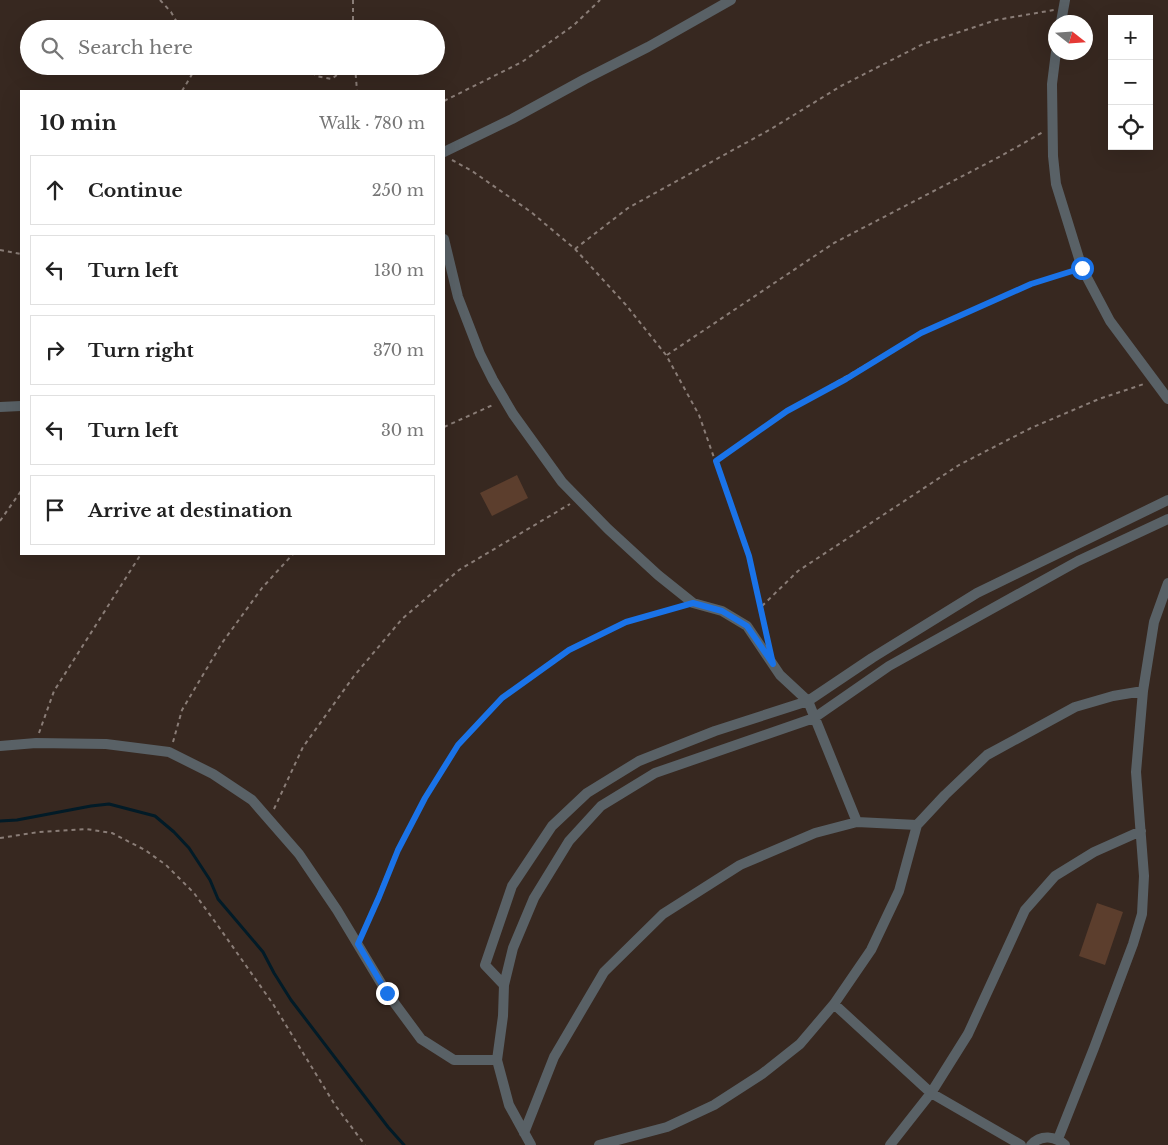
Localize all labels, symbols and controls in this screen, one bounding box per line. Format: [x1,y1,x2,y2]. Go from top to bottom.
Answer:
north arrow [1048,15,1093,60]
map controls [1108,15,1153,150]
button: + [1108,15,1153,60]
search box [20,20,445,75]
icon: search [38,34,66,62]
text: Search here [78,36,193,59]
button: − [1108,60,1153,105]
button: locate [1108,105,1153,150]
text: 10 min [40,110,117,136]
text: Walk · 780 m [319,113,425,133]
icon: ahead [41,176,69,204]
text: Continue [88,179,183,202]
text: 250 m [372,180,424,200]
icon: left [41,256,69,284]
route start [1071,257,1094,280]
text: Turn left [88,259,179,282]
text: 130 m [374,260,424,280]
icon: right [41,336,69,364]
text: Turn right [88,339,194,362]
text: 370 m [373,340,424,360]
icon: left [41,416,69,444]
text: Turn left [88,419,179,442]
text: 30 m [381,420,424,440]
icon: arrive [41,496,69,524]
text: Arrive at destination [88,499,292,522]
route end [376,982,399,1005]

